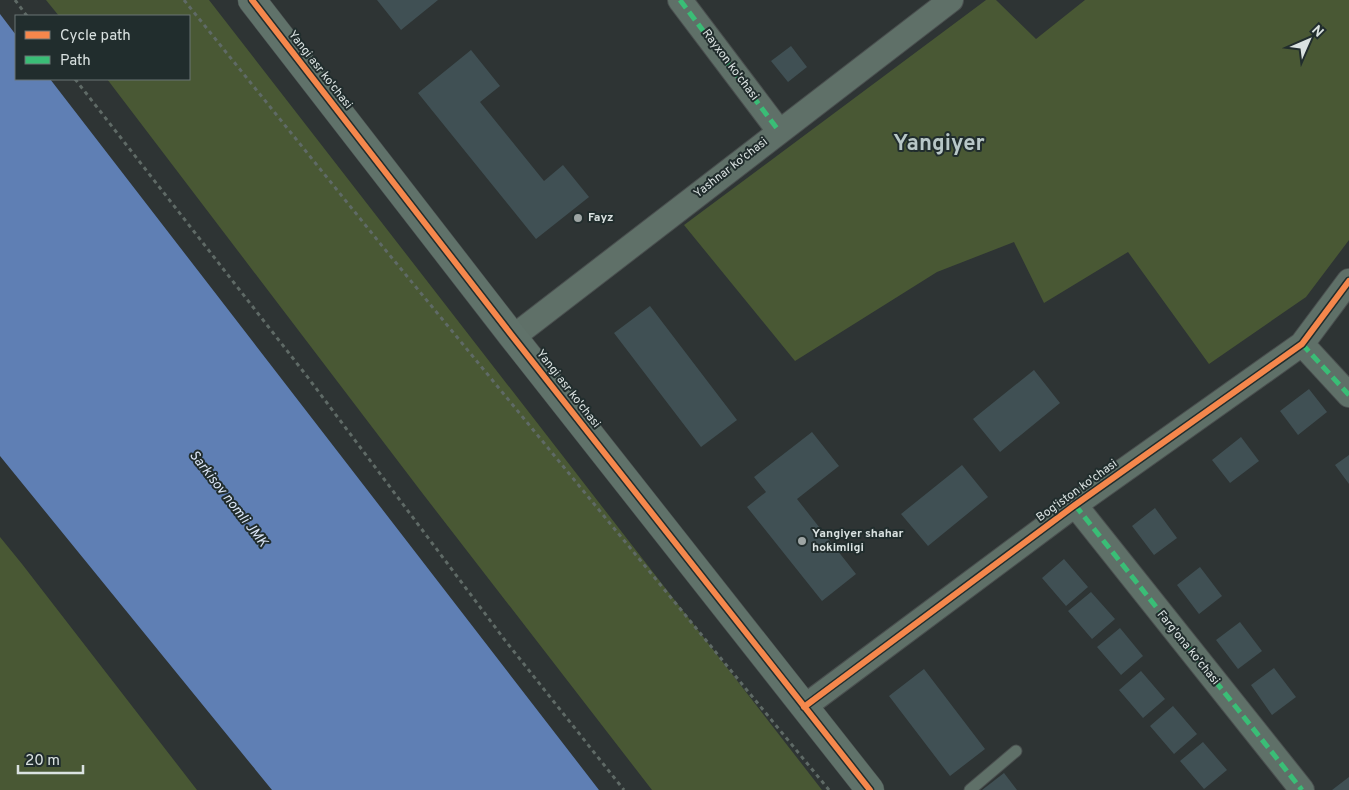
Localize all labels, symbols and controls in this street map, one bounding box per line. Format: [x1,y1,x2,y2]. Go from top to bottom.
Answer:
legend [15,15,190,80]
north arrow [1284,15,1334,65]
text: N [1308,22,1327,41]
street label: Rayxon ko'chasi [698,26,762,104]
text: Cycle path [60,27,131,46]
street label: Yangi asr ko'chasi [284,27,356,113]
text: Path [60,52,91,71]
district label: Yangiyer [893,131,985,158]
street label: Yashnar ko'chasi [691,134,771,202]
place label: Fayz [588,210,614,226]
marker: Fayz [572,212,584,224]
street label: Yangi asr ko'chasi [532,346,604,432]
water label: Sarkisov nomli JMK [185,447,272,552]
street label: Bog‘iston ko'chasi [1033,456,1121,526]
place label: Yangiyer shahar hokimligi [812,526,904,556]
marker: Yangiyer shahar hokimligi [796,535,808,547]
street label: Farg'ona ko'chasi [1153,607,1223,689]
scale bar [18,742,82,774]
text: 20 m [25,752,60,771]

